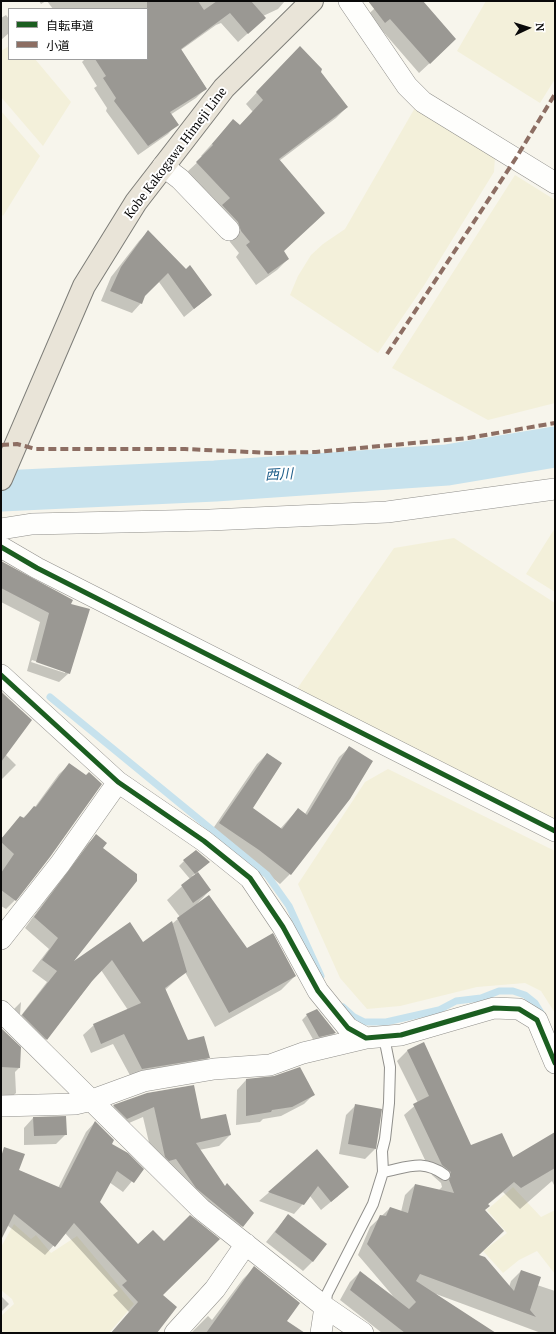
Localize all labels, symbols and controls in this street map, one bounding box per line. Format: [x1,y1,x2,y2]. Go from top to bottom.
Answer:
legend [8,8,148,60]
north arrow [508,8,548,48]
text: 自転車道 [46,18,94,33]
text: N [533,23,547,32]
text: 小道 [46,38,70,53]
street label: Kobe Kakogawa Himeji Line [122,84,230,222]
water label: 西川 [265,466,293,484]

